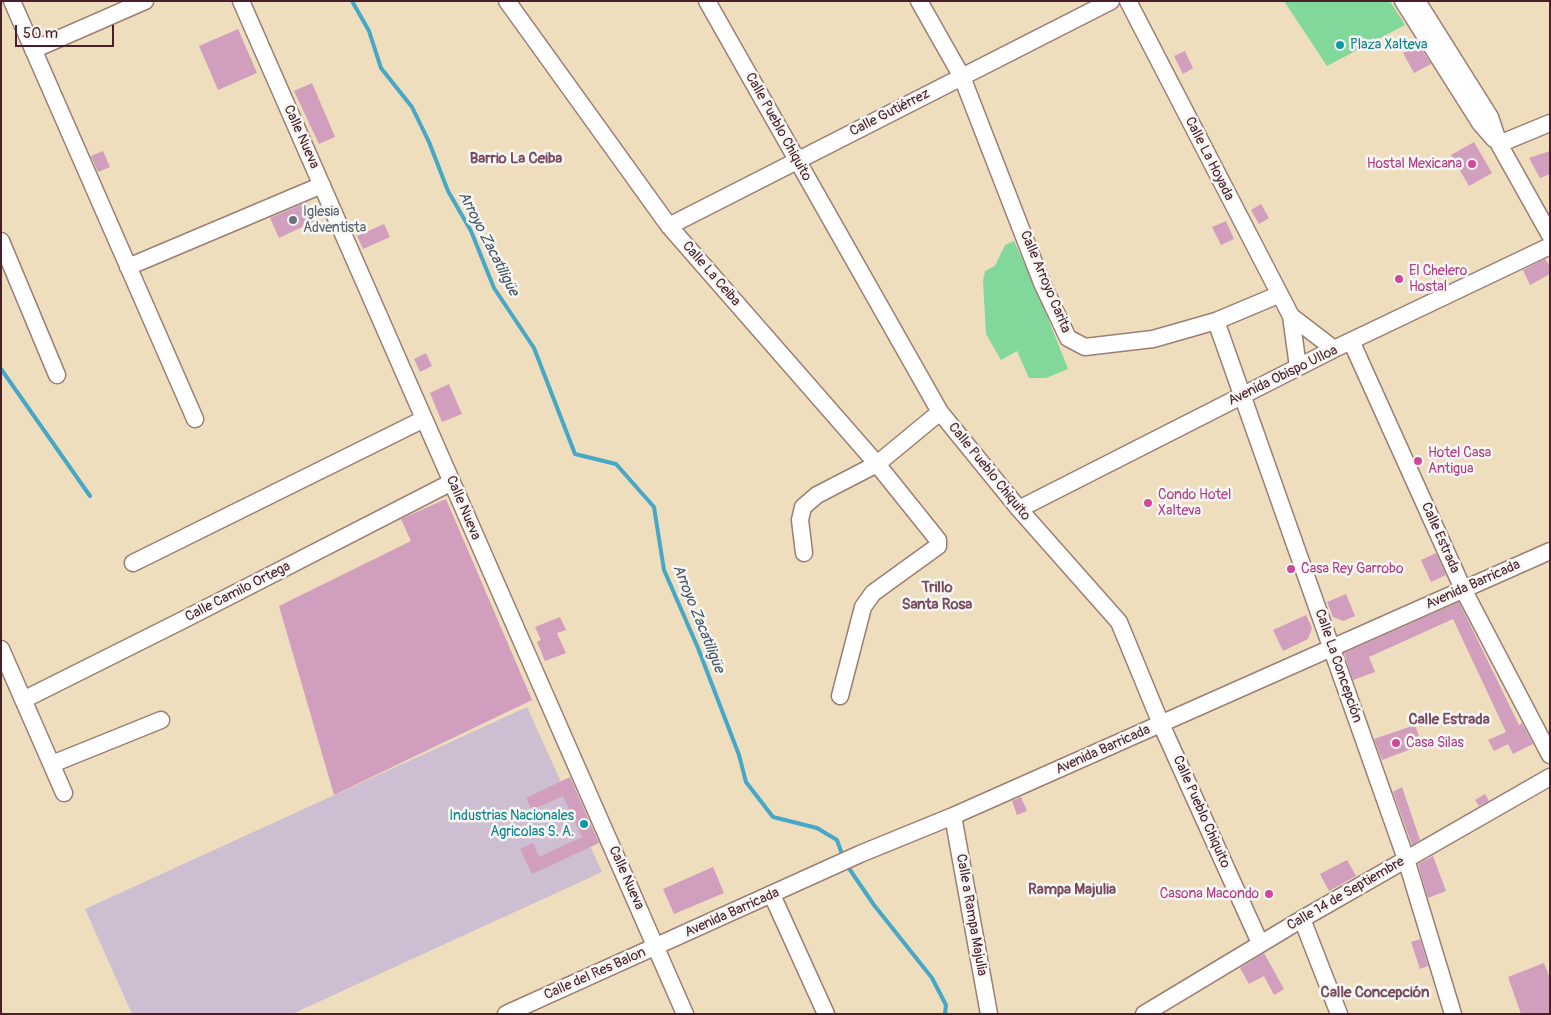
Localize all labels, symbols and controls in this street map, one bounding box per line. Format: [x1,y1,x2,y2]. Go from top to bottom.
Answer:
scale bar [18,15,116,47]
text: 50 m [23,24,58,43]
place label: Plaza Xalteva [1350,37,1428,53]
marker: Plaza Xalteva [1334,39,1346,51]
street label: Calle Pueblo Chiquito [741,70,815,184]
street label: Calle Gutiérrez [847,86,933,140]
street label: Calle Nueva [280,103,322,171]
street label: Calle La Hoyada [1181,114,1237,204]
district label: Barrio La Ceiba [470,150,562,168]
place label: Hostal Mexicana [1367,156,1462,172]
marker: Hostal Mexicana [1466,158,1478,170]
water label: Arroyo Zacatiligüe [454,189,522,299]
place label: Iglesia Adventista [303,204,366,236]
marker: Iglesia Adventista [287,214,299,226]
street label: Calle Arroyo Carita [1016,228,1074,336]
street label: Calle La Ceiba [678,238,744,310]
place label: El Chelero Hostal [1409,263,1467,296]
marker: El Chelero Hostal [1393,273,1405,285]
street label: Avenida Obispo Ulloa [1226,342,1340,410]
street label: Calle Pueblo Chiquito [944,420,1034,524]
place label: Hotel Casa Antigua [1428,445,1491,478]
marker: Hotel Casa Antigua [1412,455,1424,467]
street label: Calle Nueva [442,473,484,543]
place label: Condo Hotel Xalteva [1158,487,1231,520]
marker: Condo Hotel Xalteva [1142,497,1154,509]
street label: Calle Estrada [1417,500,1463,576]
street label: Avenida Barricada [1423,557,1523,613]
street label: Calle Camilo Ortega [183,558,293,626]
place label: Casa Rey Garrobo [1301,561,1403,577]
water label: Arroyo Zacatiligüe [668,562,728,676]
marker: Casa Rey Garrobo [1285,563,1297,575]
district label: Trillo Santa Rosa [902,579,972,614]
street label: Calle La Concepción [1311,607,1365,725]
district label: Calle Estrada [1408,711,1490,729]
street label: Avenida Barricada [1053,722,1153,778]
place label: Casa Silas [1406,735,1464,751]
marker: Casa Silas [1390,737,1402,749]
street label: Calle Pueblo Chiquito [1169,753,1233,871]
place label: Industrias Nacionales Agricolas S. A. [449,808,574,840]
marker: Industrias Nacionales Agricolas S. A. [578,818,590,830]
street label: Calle Nueva [605,844,647,912]
street label: Calle a Rampa Majulia [952,853,990,977]
street label: Calle 14 de Septiembre [1284,854,1408,934]
district label: Rampa Majulia [1028,881,1116,899]
street label: Avenida Barricada [682,885,782,941]
place label: Casona Macondo [1160,886,1259,902]
marker: Casona Macondo [1263,888,1275,900]
street label: Calle del Res Balon [542,944,648,1004]
district label: Calle Concepción [1321,984,1429,1002]

